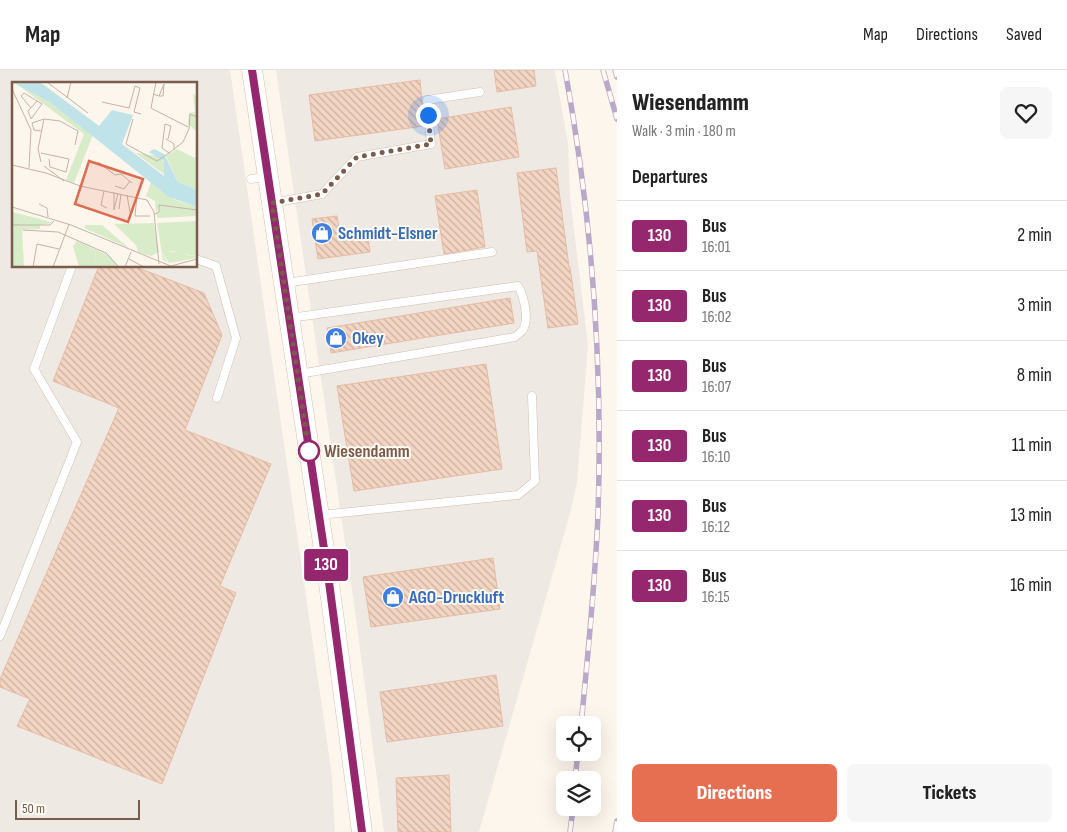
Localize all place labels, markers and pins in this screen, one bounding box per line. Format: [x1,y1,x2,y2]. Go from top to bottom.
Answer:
shop icon: Schmidt-Elsner [310,221,334,245]
place label: Schmidt-Elsner [338,223,438,244]
shop icon: Okey [324,326,348,350]
place label: Okey [352,328,384,349]
marker: Wiesendamm [298,440,320,462]
place label: Wiesendamm [324,441,410,462]
shop icon: AGO-Druckluft [381,585,405,609]
place label: AGO-Druckluft [408,587,504,608]

